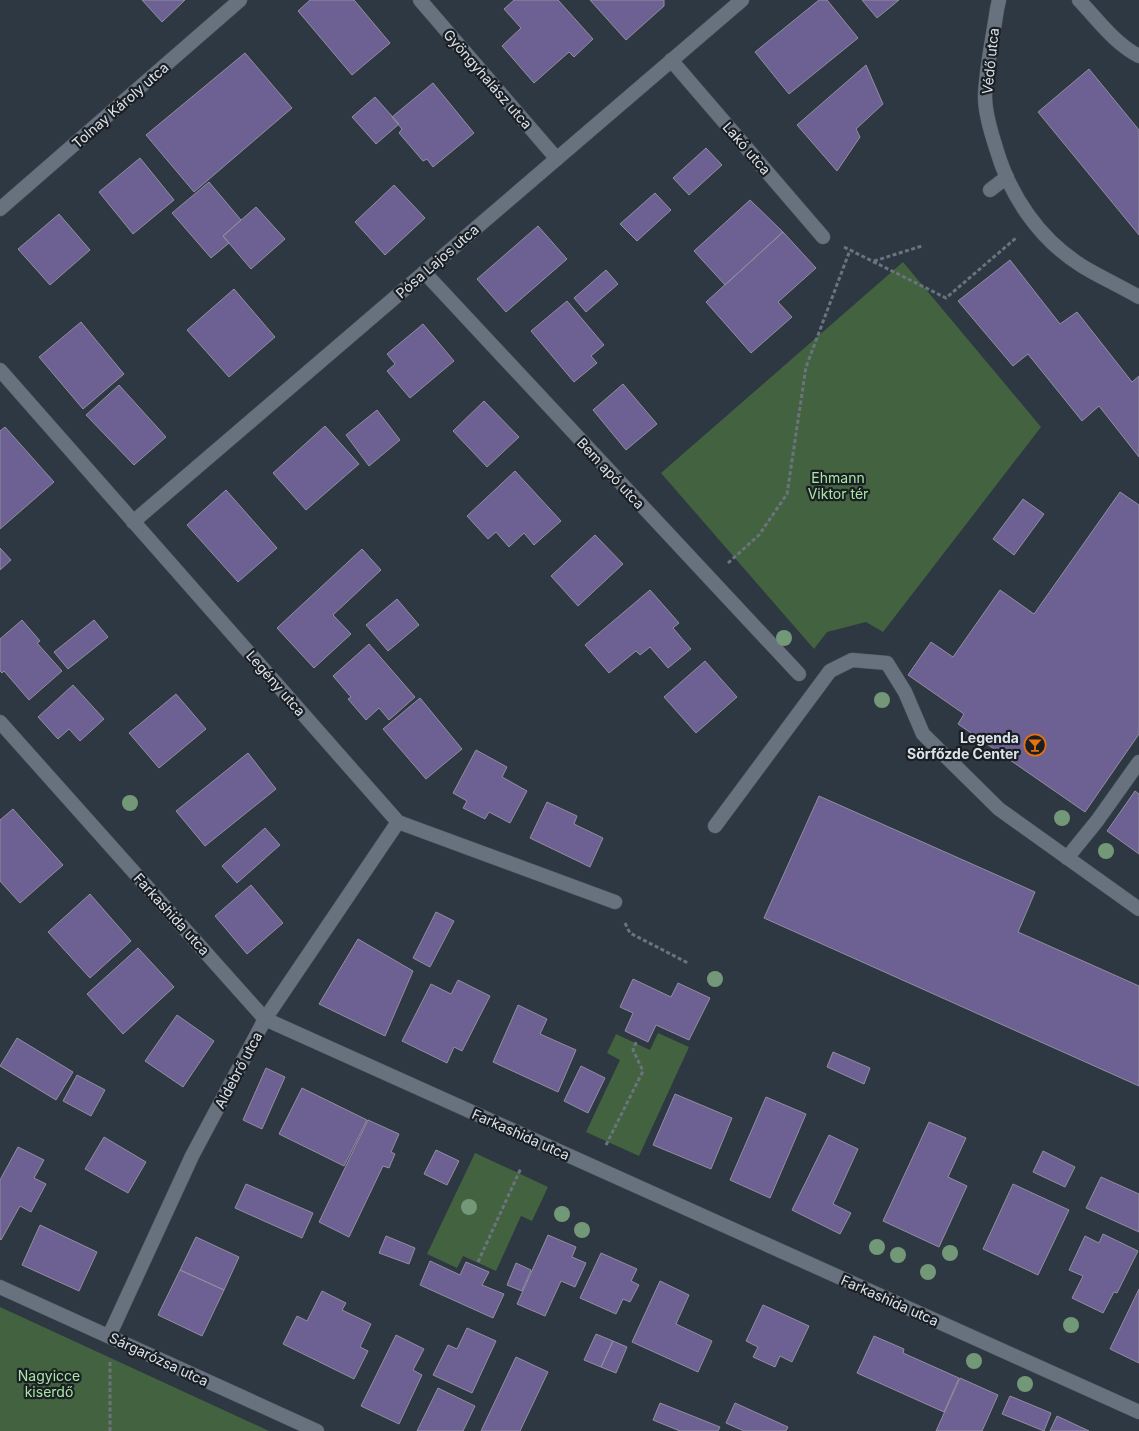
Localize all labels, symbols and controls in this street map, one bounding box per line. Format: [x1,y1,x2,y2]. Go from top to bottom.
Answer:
street label: Gyöngyhalász utca [440,26,536,132]
street label: Védő utca [978,27,1002,95]
street label: Tolnay Károly utca [68,59,172,151]
street label: Lakó utca [720,118,774,178]
street label: Pósa Lajos utca [392,220,482,302]
street label: Bem apó utca [574,434,648,512]
park label: Ehmann Viktor tér [808,469,868,502]
street label: Legény utca [243,647,309,719]
place label: Legenda Sörfőzde Center [907,729,1019,762]
bar icon: Legenda Sörfőzde Center [1023,733,1047,757]
street label: Farkashida utca [131,869,213,959]
street label: Aldebrő utca [211,1029,265,1111]
street label: Farkashida utca [470,1105,572,1163]
street label: Farkashida utca [839,1271,941,1329]
street label: Sárgarózsa utca [107,1329,211,1389]
park label: Nagyicce kiserdő [18,1367,80,1400]

